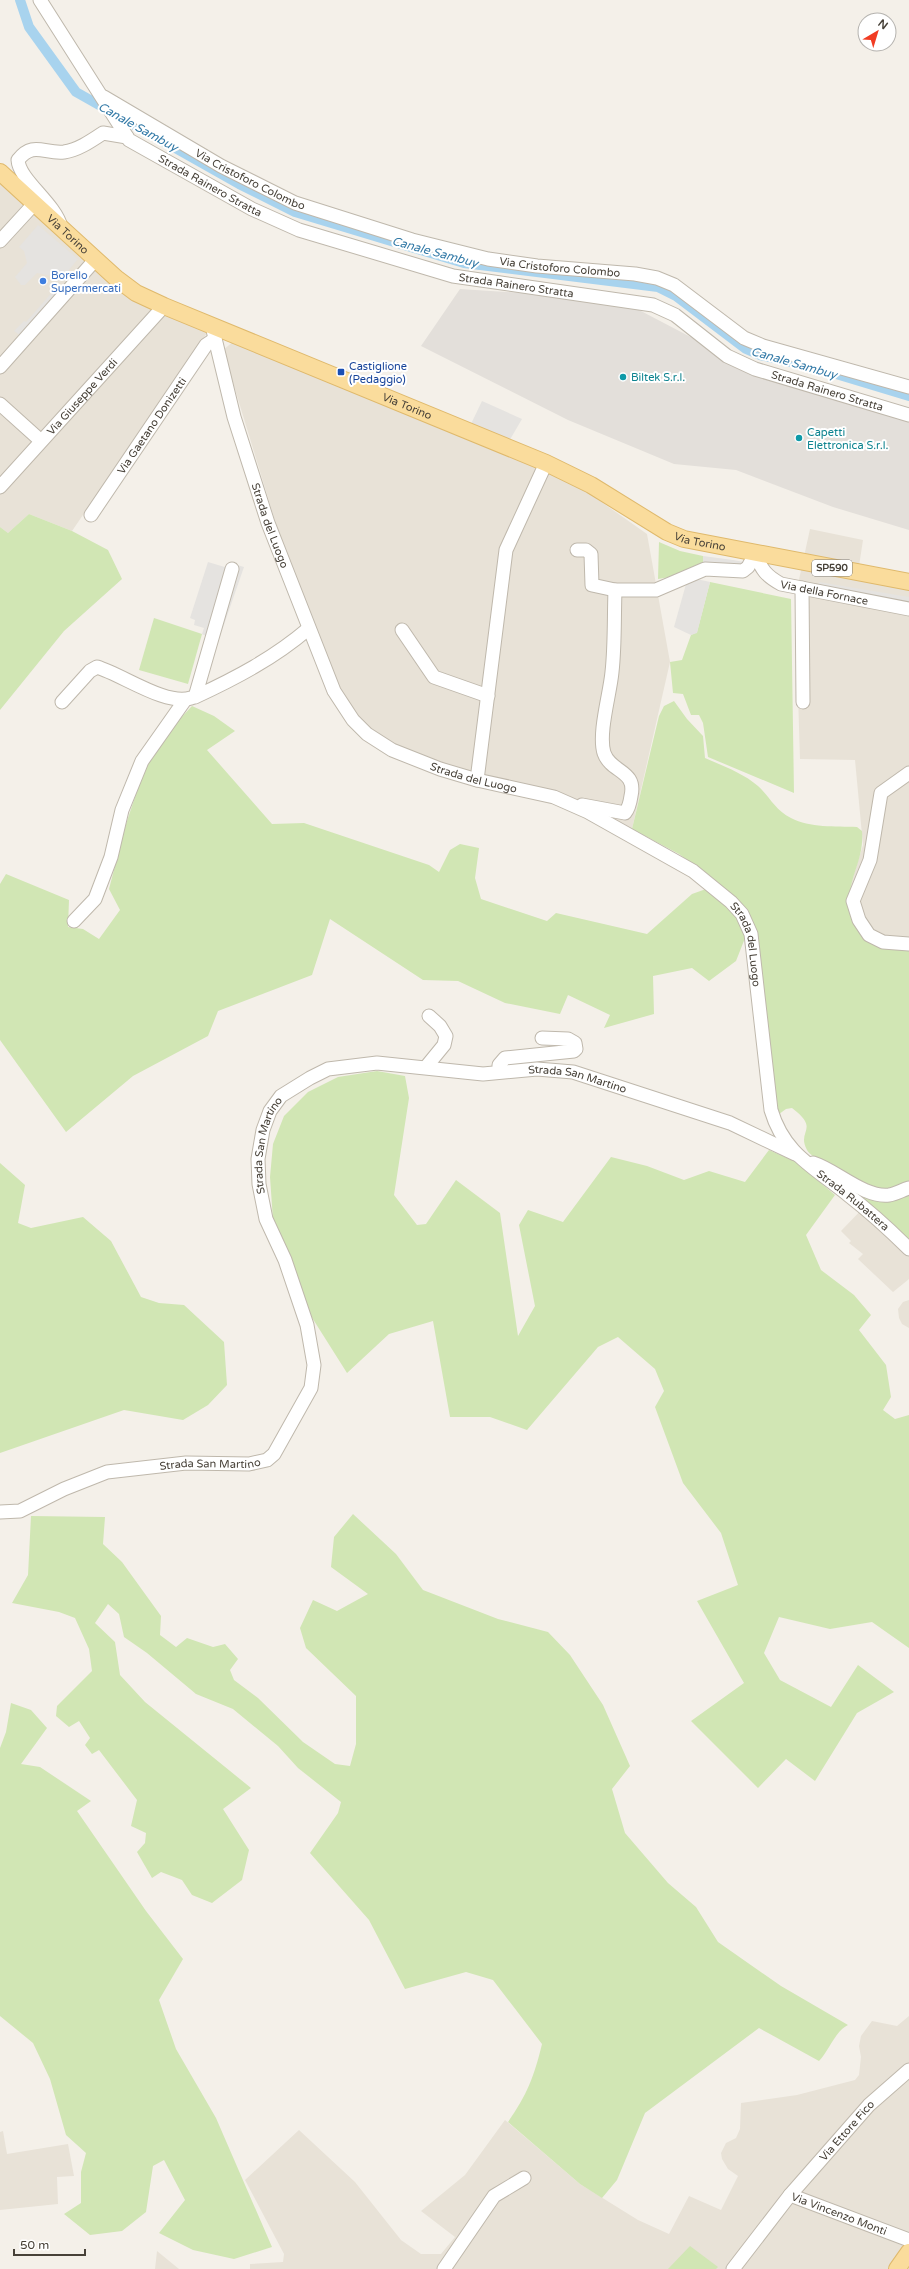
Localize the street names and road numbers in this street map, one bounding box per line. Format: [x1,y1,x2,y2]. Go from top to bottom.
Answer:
street label: Via Cristoforo Colombo [193,146,307,212]
street label: Strada Rainero Stratta [156,151,264,219]
street label: Via Torino [44,212,92,257]
street label: Via Cristoforo Colombo [499,254,621,279]
street label: Strada Rainero Stratta [458,270,575,300]
street label: Via Giuseppe Verdi [44,356,120,438]
street label: Strada Rainero Stratta [770,368,885,413]
street label: Via Gaetano Donizetti [114,375,189,476]
street label: Via Torino [381,390,434,422]
street label: Strada del Luogo [249,481,292,570]
street label: Via Torino [672,529,727,553]
road number: SP590 [812,560,852,576]
street label: Via della Fornace [779,578,869,607]
street label: Strada del Luogo [428,759,519,795]
street label: Strada del Luogo [728,899,763,988]
street label: Strada San Martino [528,1062,629,1096]
street label: Strada San Martino [251,1094,285,1195]
street label: Strada Rubattera [814,1167,892,1233]
street label: Strada San Martino [159,1455,262,1472]
street label: Via Ettore Fico [817,2097,877,2163]
street label: Via Vincenzo Monti [790,2190,889,2238]

